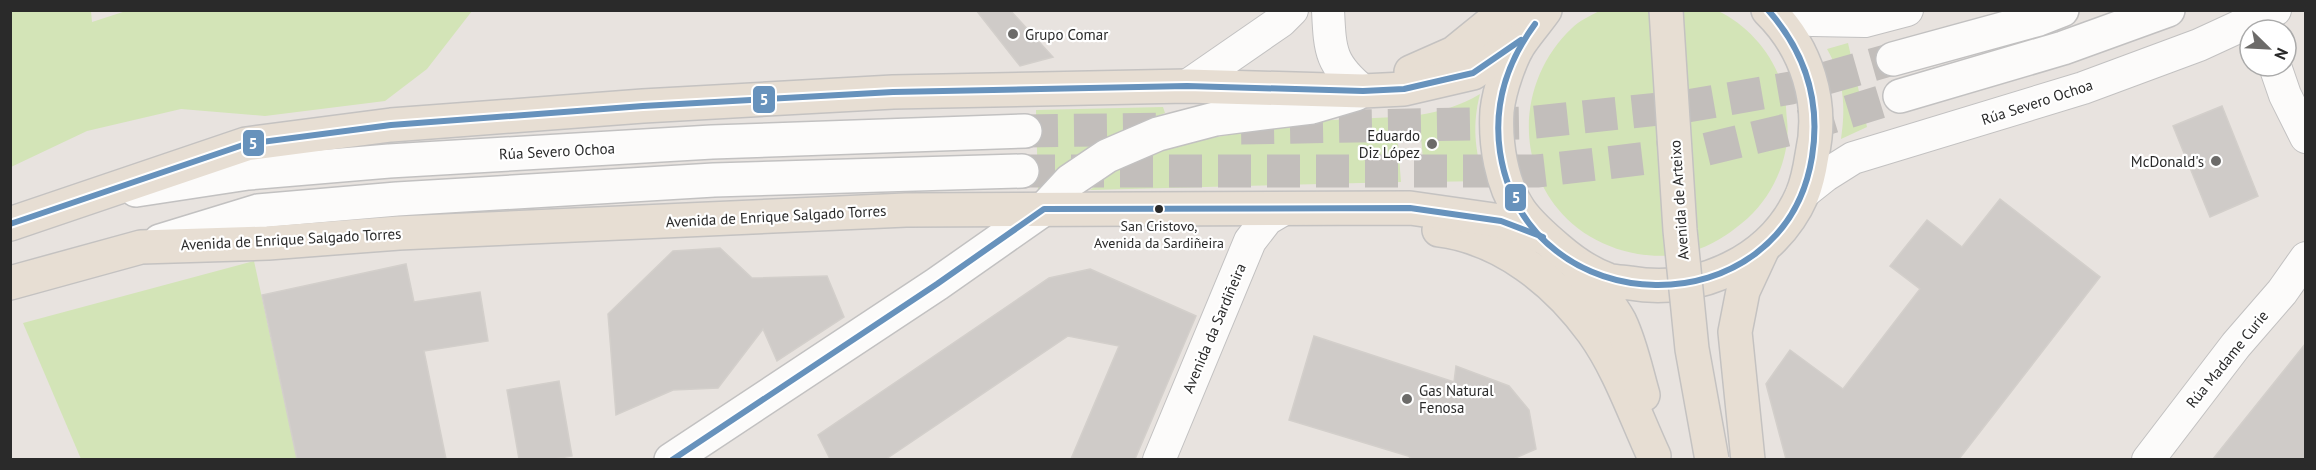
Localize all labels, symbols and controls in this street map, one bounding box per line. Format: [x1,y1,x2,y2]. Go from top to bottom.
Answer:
north arrow [2238,18,2298,78]
place label: Grupo Comar [1025,25,1108,44]
marker: Grupo Comar [1006,27,1020,41]
text: N [2270,45,2293,63]
street label: Rúa Severo Ochoa [1979,75,2095,129]
line badge: 5 [752,85,776,114]
text: 5 [759,89,769,109]
place label: Eduardo Diz López [1359,126,1420,162]
line badge: 5 [242,129,265,157]
text: 5 [248,133,258,153]
marker: Eduardo Diz López [1425,137,1439,151]
street label: Rúa Severo Ochoa [499,138,615,164]
street label: Avenida de Arteixo [1665,139,1693,261]
place label: McDonald's [2131,152,2204,171]
marker: McDonald's [2209,154,2223,168]
line badge: 5 [1504,183,1527,212]
text: 5 [1511,187,1521,207]
street label: Avenida de Enrique Salgado Torres [665,201,887,231]
marker: San Cristovo, Avenida da Sardiñeira [1153,203,1165,215]
place label: San Cristovo, Avenida da Sardiñeira [1094,217,1224,252]
street label: Avenida de Enrique Salgado Torres [180,224,402,254]
street label: Avenida da Sardiñeira [1178,260,1250,396]
street label: Rúa Madame Curie [2182,306,2272,412]
place label: Gas Natural Fenosa [1419,381,1494,417]
marker: Gas Natural Fenosa [1400,392,1414,406]

